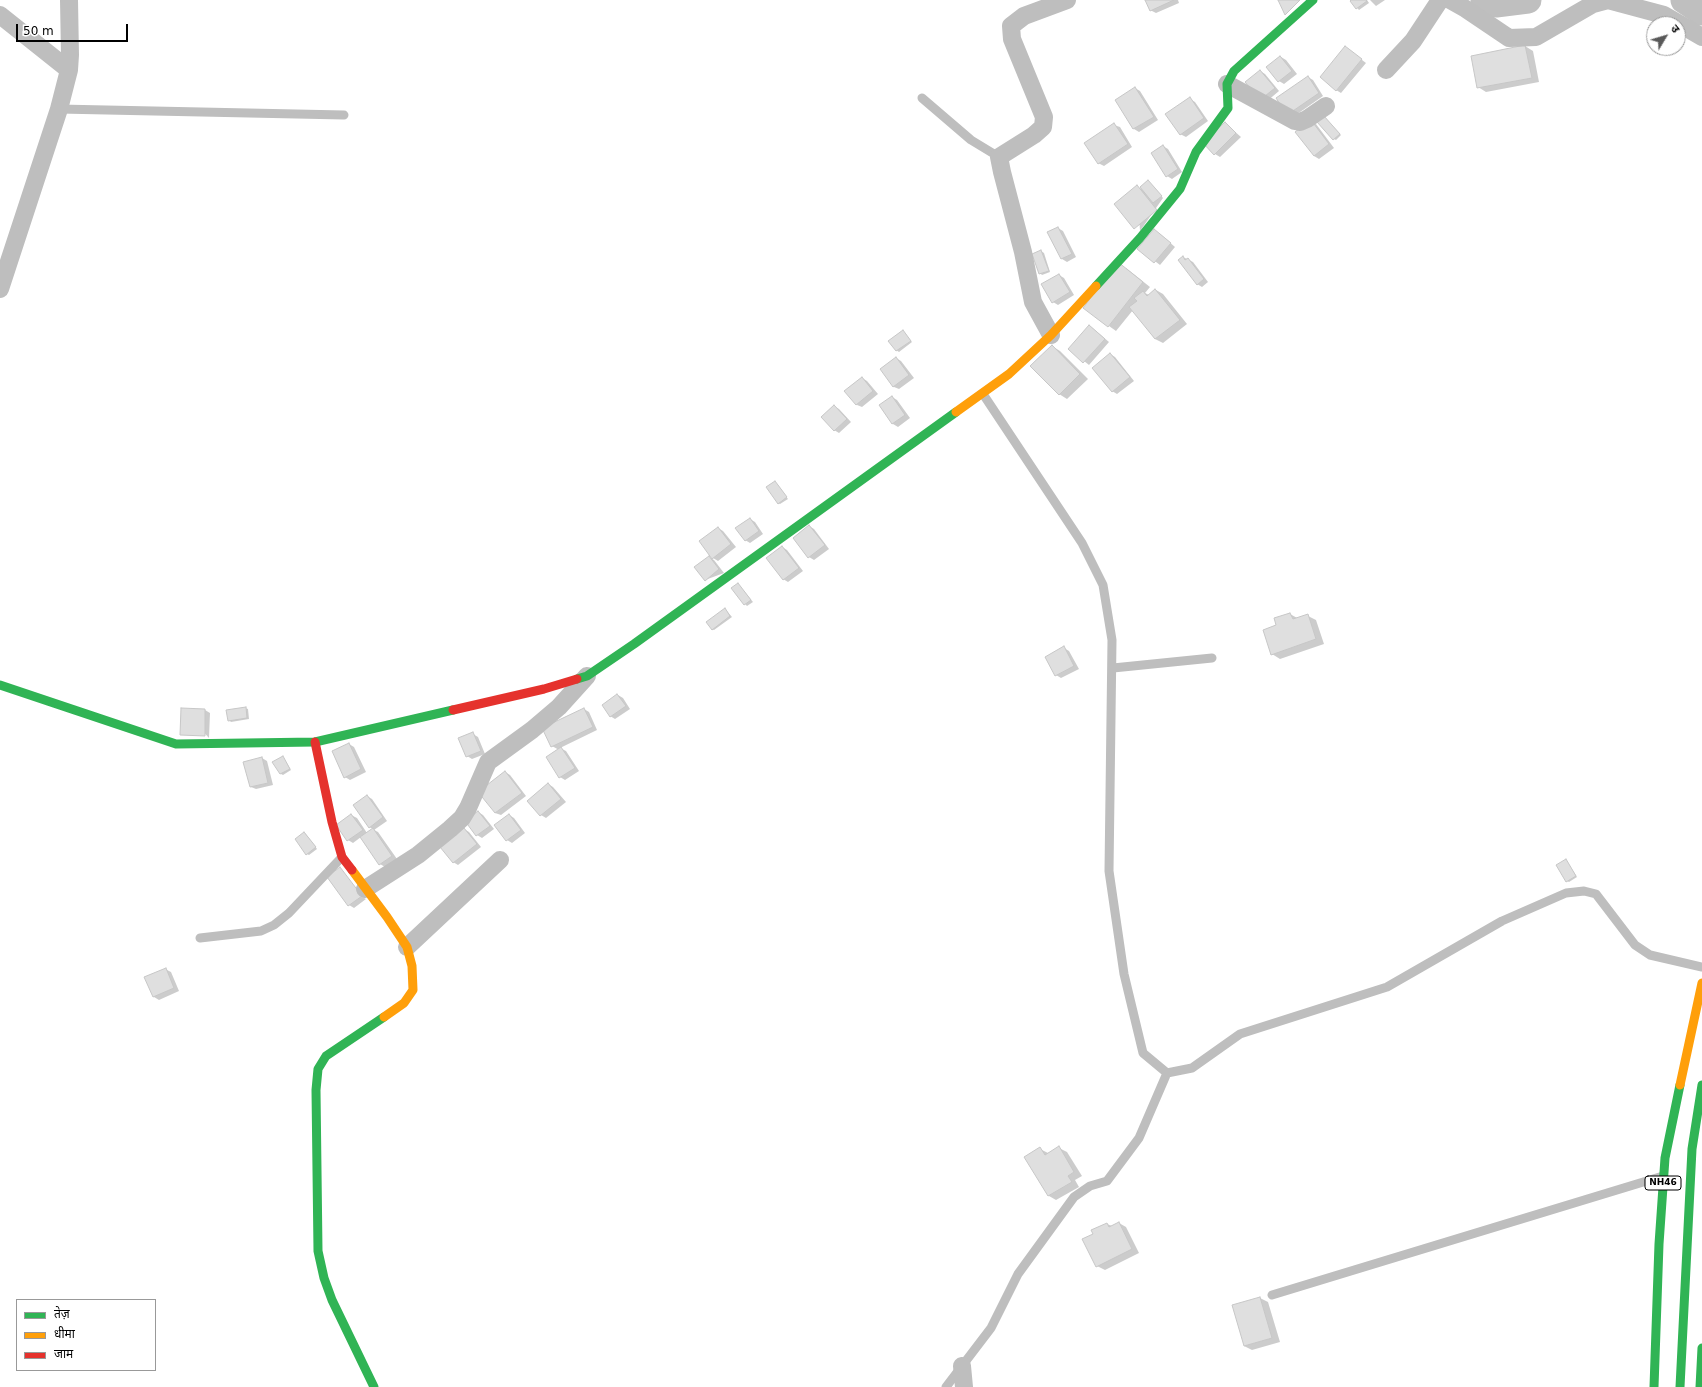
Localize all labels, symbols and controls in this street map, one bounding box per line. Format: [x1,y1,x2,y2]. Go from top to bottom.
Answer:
scale bar [18,16,130,42]
north arrow [1646,16,1686,56]
text: उ [1668,22,1682,35]
text: 50 m [23,24,54,38]
road number: NH46 [1645,1176,1681,1190]
legend [16,1299,156,1371]
text: तेज़ [54,1307,70,1321]
text: धीमा [54,1327,75,1341]
text: जाम [54,1347,73,1361]

